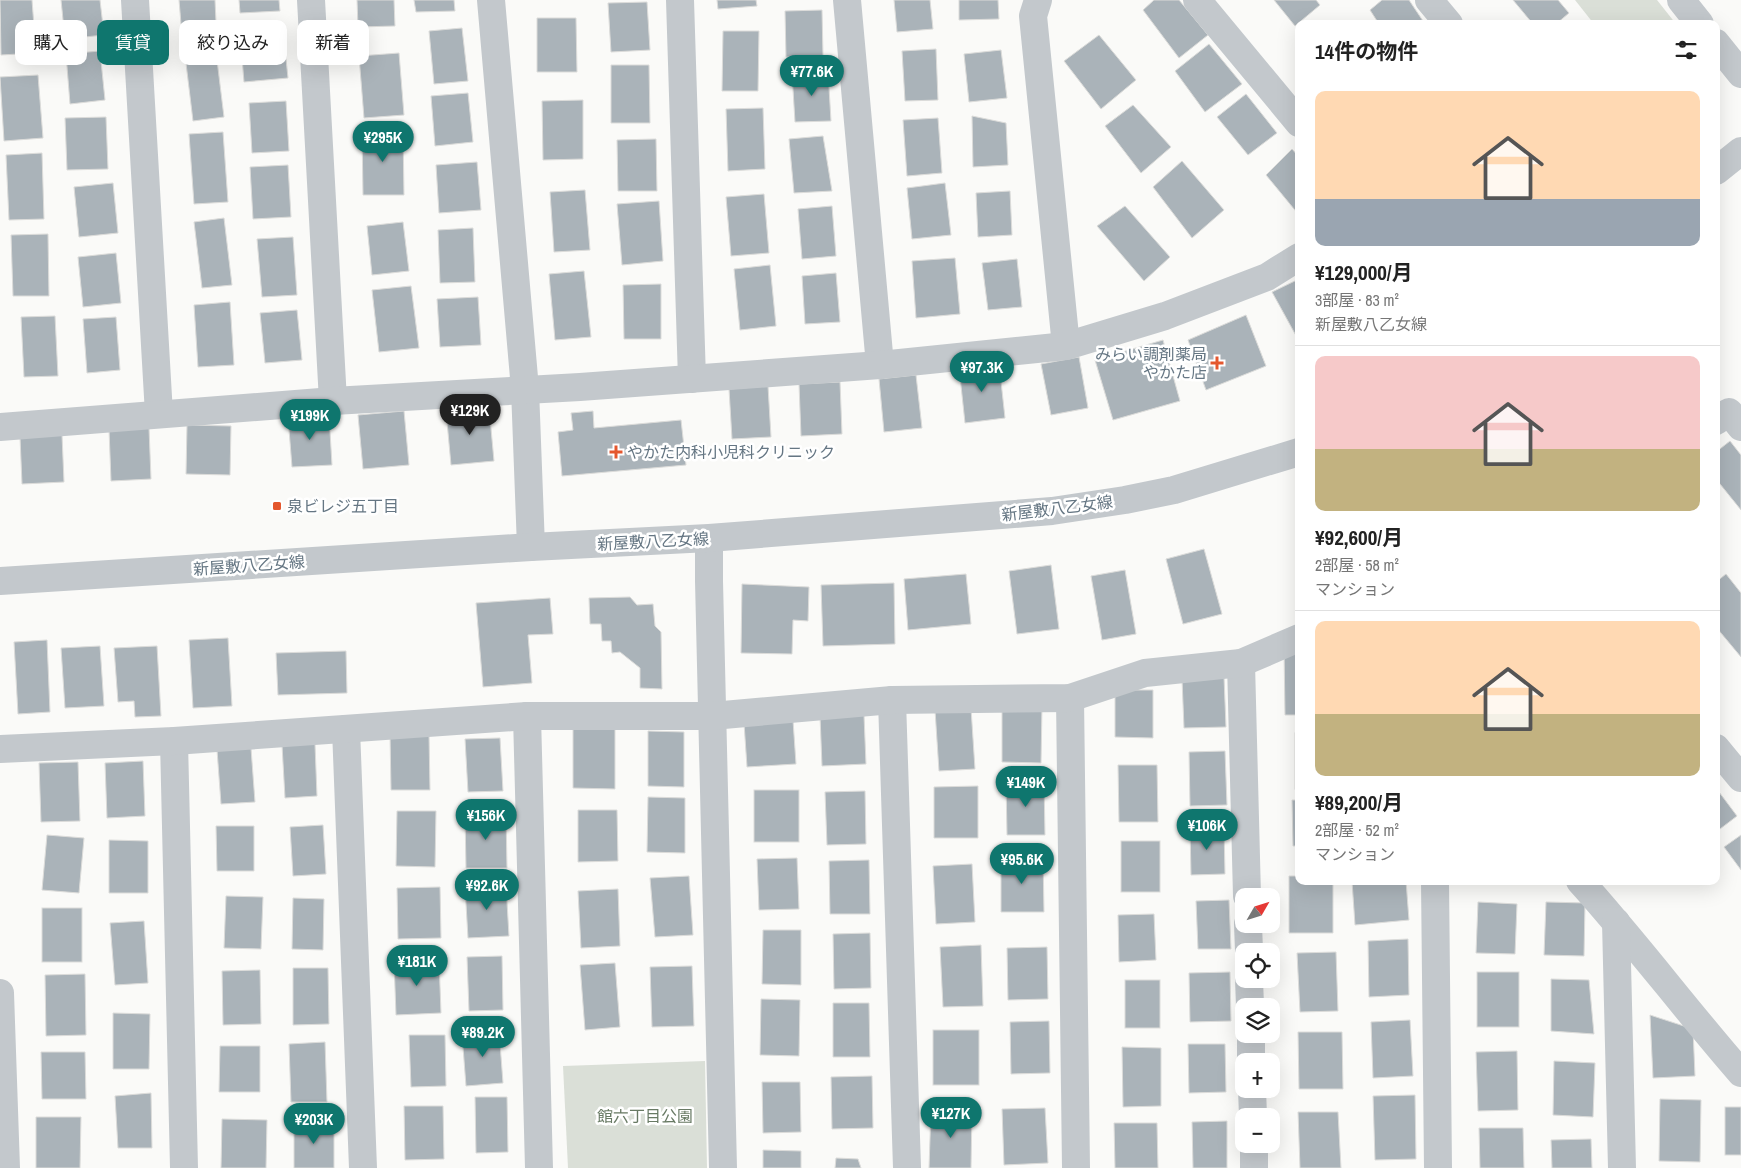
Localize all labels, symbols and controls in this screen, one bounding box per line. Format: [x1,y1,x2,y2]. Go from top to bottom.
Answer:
chip: 購入 [15,20,87,65]
chip: 賃貸 [97,20,169,65]
chip: 絞り込み [179,20,287,65]
chip: 新着 [297,20,369,65]
icon: filters [1672,36,1700,64]
text: 14件の物件 [1315,37,1418,66]
pin: ¥77.6K [771,54,853,97]
text: ¥77.6K [791,60,833,82]
pin: ¥295K [348,120,418,163]
icon: home [1463,123,1553,213]
text: ¥295K [364,126,402,148]
text: ¥129,000/月 [1315,258,1413,287]
text: 3部屋 · 83 m² [1315,289,1399,311]
text: 新屋敷八乙女線 [1315,313,1427,335]
place label: みらい調剤薬局 やかた店 [1095,343,1207,383]
pin: ¥97.3K [941,350,1023,393]
text: ¥97.3K [961,356,1003,378]
marker: みらい調剤薬局 やかた店 [1211,357,1223,369]
icon: home [1463,389,1553,479]
pin: ¥129K [435,394,505,436]
pin: ¥199K [275,398,345,441]
text: ¥129K [451,399,489,421]
text: ¥199K [291,404,329,426]
place label: やかた内科小児科クリニック [627,441,835,463]
marker: やかた内科小児科クリニック [609,445,623,459]
street label: 新屋敷八乙女線 [1000,490,1114,526]
place label: 泉ビレジ五丁目 [287,495,399,517]
marker: 泉ビレジ五丁目 [271,500,283,512]
text: ¥92,600/月 [1315,523,1403,552]
street label: 新屋敷八乙女線 [596,527,710,555]
street label: 新屋敷八乙女線 [192,550,306,580]
text: 2部屋 · 58 m² [1315,554,1399,576]
text: マンション [1315,578,1395,600]
icon: home [1463,654,1553,744]
pin: ¥149K [991,766,1061,808]
text: ¥149K [1007,771,1045,793]
text: ¥89,200/月 [1315,788,1403,817]
pin: ¥156K [451,798,521,841]
text: ¥156K [467,804,505,826]
pin: ¥106K [1172,808,1242,851]
text: ¥106K [1188,814,1226,836]
text: 2部屋 · 52 m² [1315,819,1399,841]
pin: ¥95.6K [981,842,1063,885]
text: マンション [1315,843,1395,865]
text: ¥95.6K [1001,848,1043,870]
pin: ¥92.6K [446,868,528,911]
text: ¥92.6K [466,874,508,896]
north arrow [1235,888,1280,932]
map controls [1235,888,1280,1153]
button: locate [1235,943,1280,988]
pin: ¥181K [382,944,452,987]
text: ¥181K [398,950,436,972]
button: layers [1235,998,1280,1043]
pin: ¥89.2K [442,1016,524,1058]
text: ¥89.2K [462,1021,504,1043]
button: + [1235,1053,1280,1098]
pin: ¥127K [916,1096,986,1139]
pin: ¥203K [279,1102,349,1145]
text: ¥127K [932,1102,970,1124]
park label: 館六丁目公園 [597,1105,693,1127]
text: ¥203K [295,1108,333,1130]
button: − [1235,1108,1280,1153]

